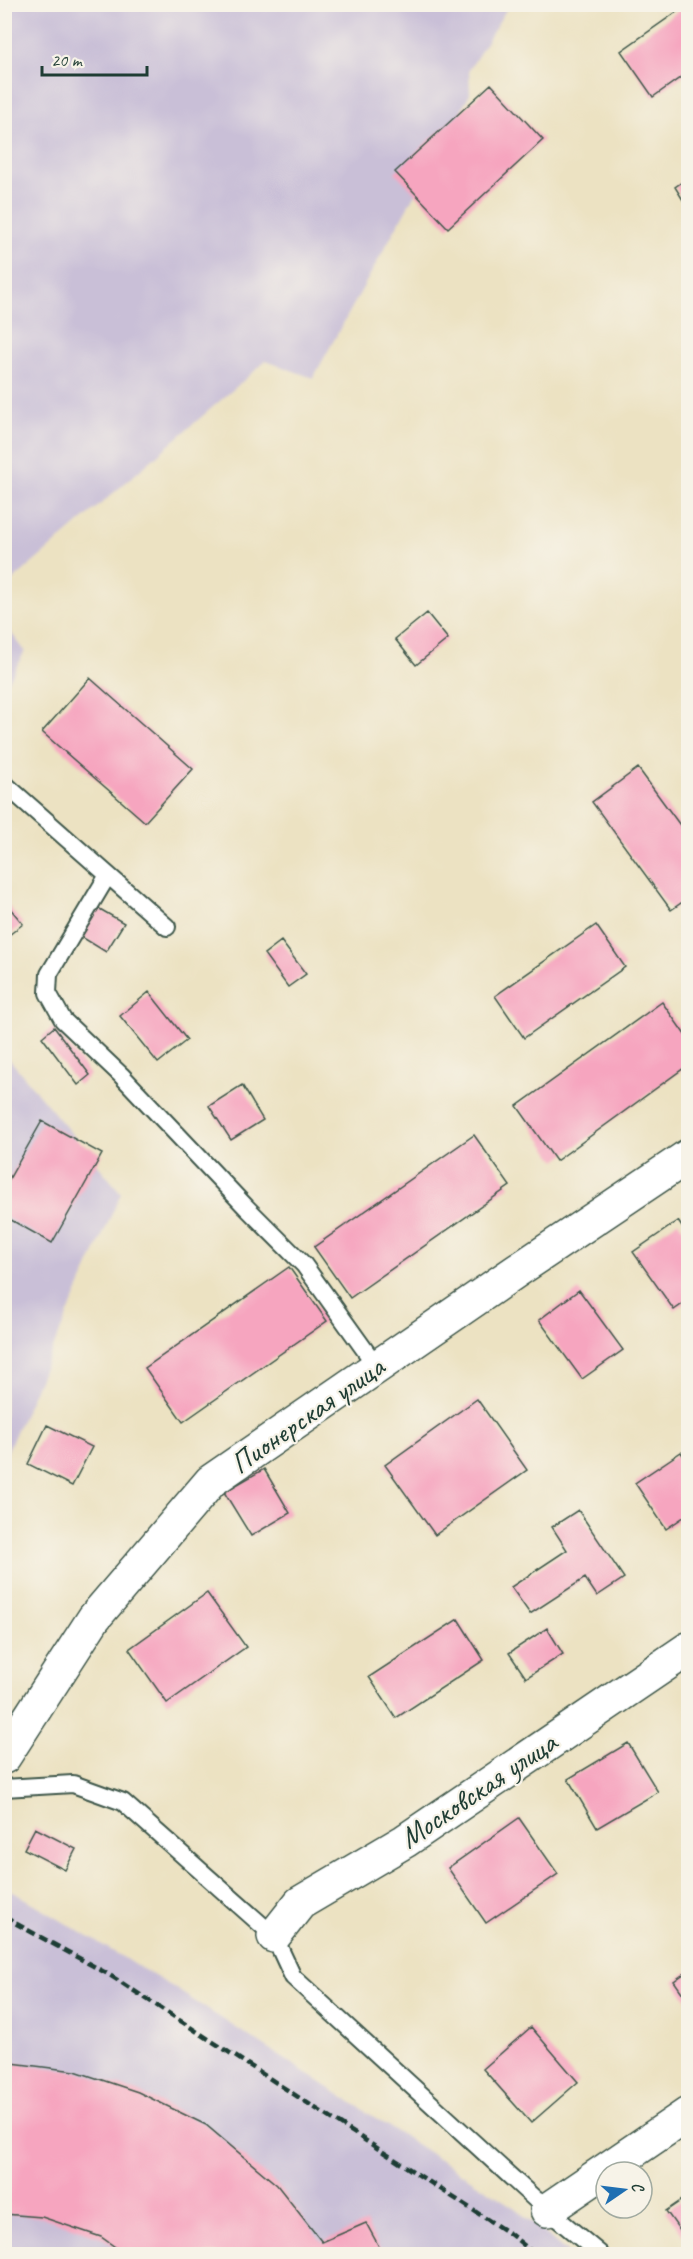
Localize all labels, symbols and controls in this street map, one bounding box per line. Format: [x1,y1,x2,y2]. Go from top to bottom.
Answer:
scale bar [42,39,147,77]
text: 20 m [51,49,84,71]
street label: Пионерская улица [223,1347,393,1482]
street label: Московская улица [392,1722,565,1857]
north arrow [594,2160,654,2220]
text: С [627,2180,649,2195]

